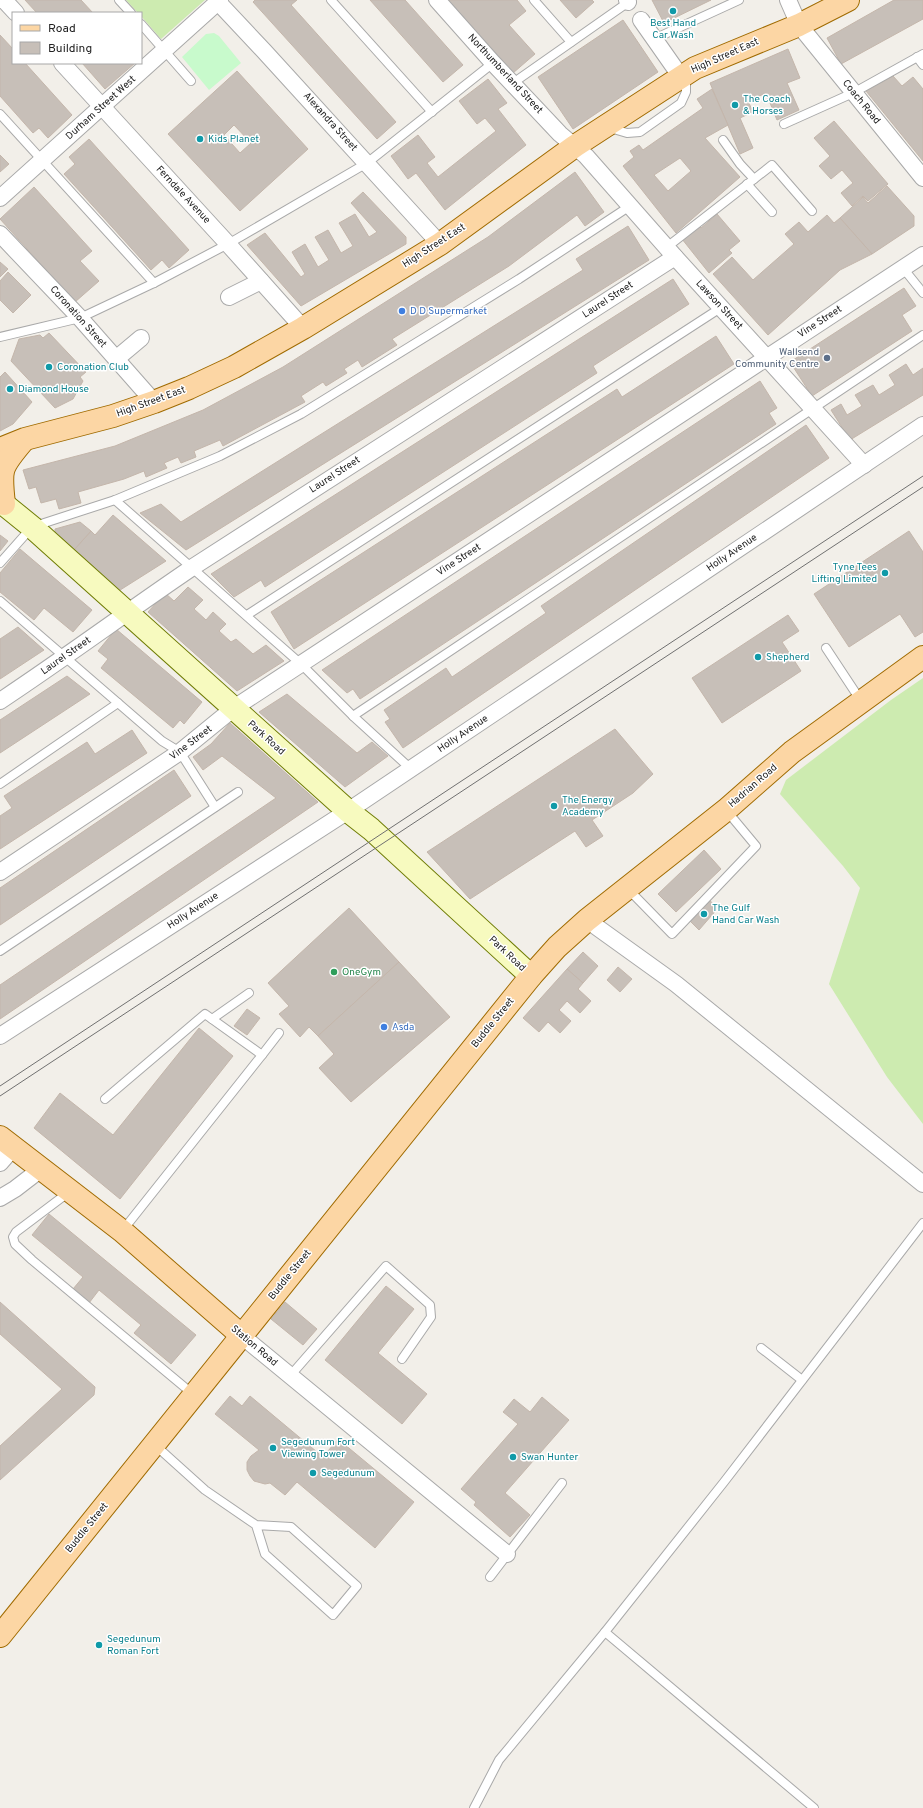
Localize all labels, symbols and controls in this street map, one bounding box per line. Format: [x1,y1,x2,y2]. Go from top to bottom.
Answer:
marker: Best Hand Car Wash [668,6,678,16]
legend [12,12,142,64]
place label: Best Hand Car Wash [650,17,696,42]
text: Road [48,21,76,37]
street label: Northumberland Street [465,31,546,117]
street label: High Street East [689,35,761,77]
text: Building [48,41,92,57]
street label: Durham Street West [63,73,139,143]
street label: Coach Road [839,77,883,127]
street label: Alexandra Street [300,90,360,154]
place label: The Coach & Horses [743,93,791,118]
marker: The Coach & Horses [730,100,740,110]
place label: Kids Planet [208,133,259,146]
marker: Kids Planet [195,134,205,144]
street label: Ferndale Avenue [153,163,213,227]
street label: High Street East [400,221,468,271]
street label: Lawson Street [693,277,746,333]
street label: Laurel Street [580,279,636,321]
street label: Coronation Street [47,283,109,351]
street label: Vine Street [795,303,845,341]
place label: D D Supermarket [410,305,487,318]
marker: D D Supermarket [397,306,407,316]
place label: Wallsend Community Centre [735,346,819,371]
marker: Wallsend Community Centre [822,353,832,363]
place label: Coronation Club [57,361,129,374]
marker: Coronation Club [44,362,54,372]
place label: Diamond House [18,383,89,396]
street label: High Street East [115,383,188,421]
marker: Diamond House [5,384,15,394]
street label: Laurel Street [307,454,363,496]
street label: Holly Avenue [704,531,760,575]
street label: Vine Street [434,541,484,579]
place label: Tyne Tees Lifting Limited [812,561,877,586]
marker: Tyne Tees Lifting Limited [880,568,890,578]
street label: Laurel Street [38,634,94,678]
place label: Shepherd [766,651,809,664]
marker: Shepherd [753,652,763,662]
street label: Holly Avenue [435,712,491,756]
street label: Park Road [245,718,287,758]
street label: Vine Street [167,723,215,763]
street label: Hadrian Road [726,761,780,811]
place label: The Energy Academy [562,794,613,819]
marker: The Energy Academy [549,801,559,811]
street label: Holly Avenue [165,890,221,932]
place label: The Gulf Hand Car Wash [712,902,779,927]
marker: The Gulf Hand Car Wash [699,909,709,919]
street label: Park Road [486,934,528,974]
place label: OneGym [342,966,381,979]
marker: OneGym [329,967,339,977]
street label: Buddle Street [469,995,517,1051]
place label: Asda [392,1021,414,1034]
marker: Asda [379,1022,389,1032]
street label: Buddle Street [266,1247,314,1303]
street label: Station Road [228,1323,280,1369]
place label: Segedunum Fort Viewing Tower [281,1436,355,1461]
marker: Segedunum Fort Viewing Tower [268,1443,278,1453]
place label: Swan Hunter [521,1451,578,1464]
marker: Swan Hunter [508,1452,518,1462]
place label: Segedunum [321,1467,375,1480]
marker: Segedunum [308,1468,318,1478]
street label: Buddle Street [63,1500,111,1556]
place label: Segedunum Roman Fort [107,1633,161,1658]
marker: Segedunum Roman Fort [94,1640,104,1650]

